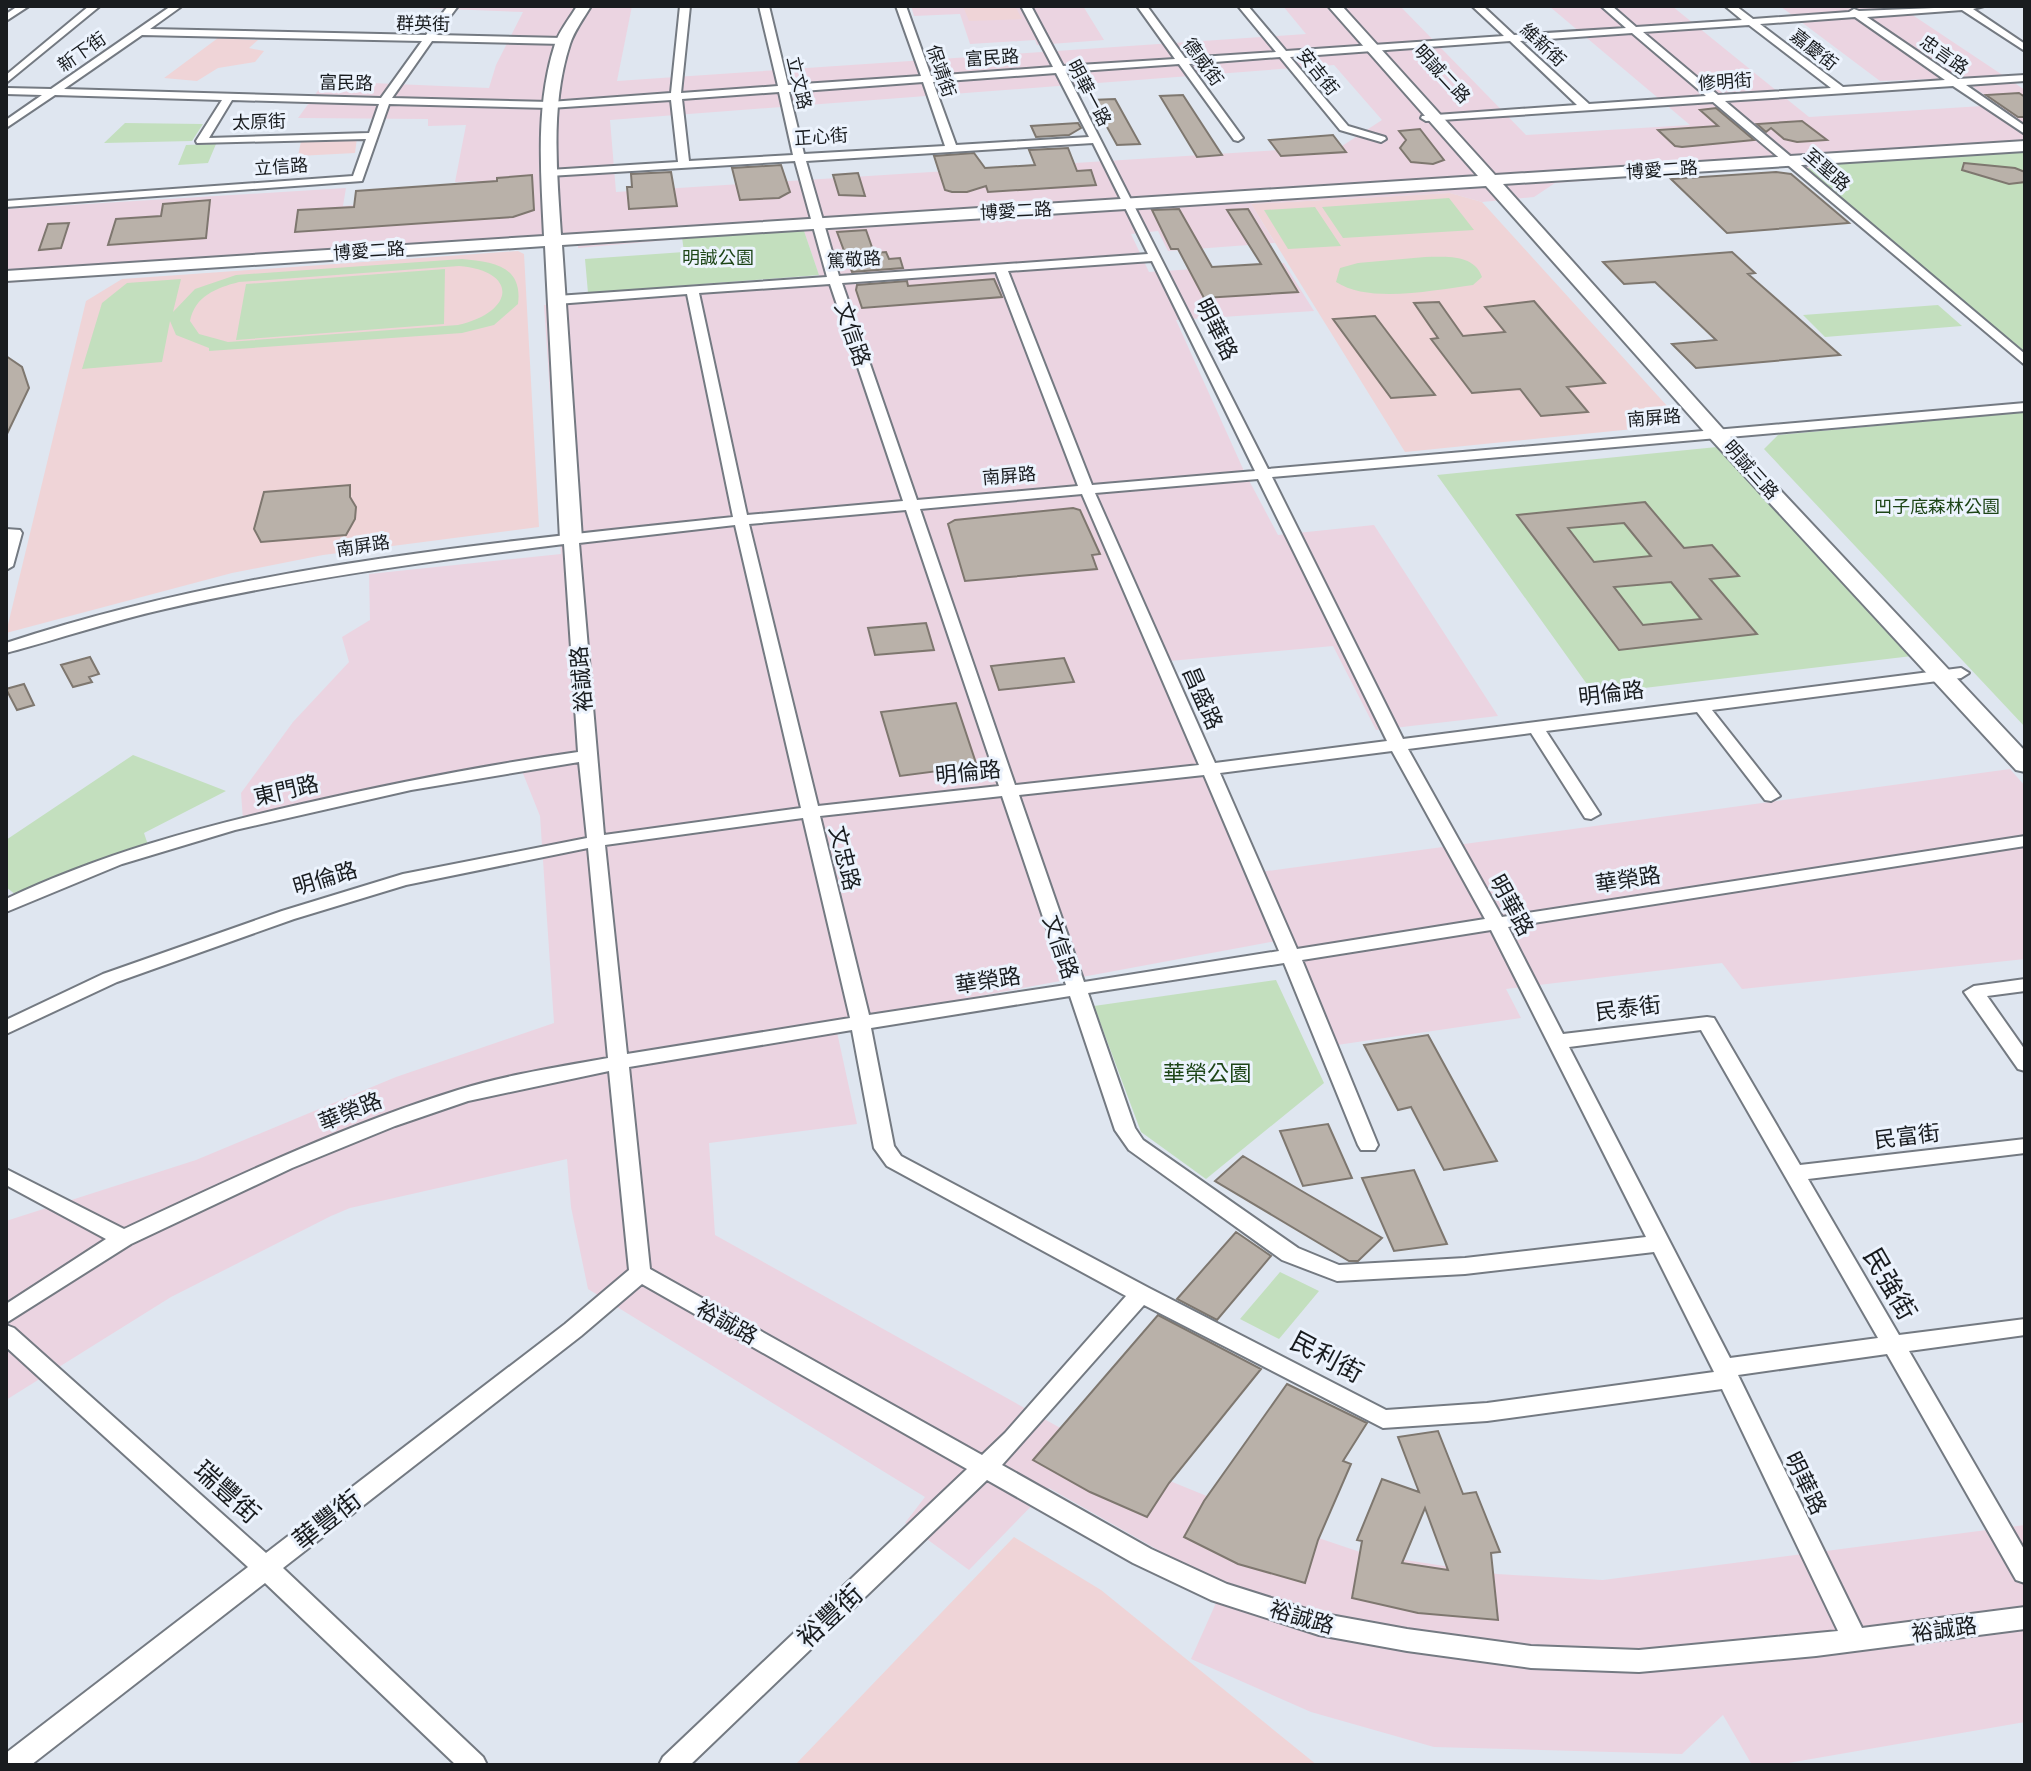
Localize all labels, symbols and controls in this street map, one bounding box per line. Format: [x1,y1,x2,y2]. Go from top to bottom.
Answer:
street label: 群英街 [396,11,450,35]
street label: 維新街 [1516,17,1572,71]
street label: 嘉慶街 [1786,23,1843,75]
street label: 新下街 [52,26,110,76]
street label: 忠言路 [1916,29,1974,79]
street label: 德威街 [1178,33,1229,90]
street label: 明誠二路 [1409,39,1476,108]
street label: 保靖街 [922,41,962,100]
street label: 富民路 [964,43,1020,71]
street label: 安吉街 [1292,43,1345,100]
street label: 立文路 [782,54,818,112]
street label: 明華一路 [1062,55,1117,130]
street label: 修明街 [1697,67,1753,95]
street label: 富民路 [319,70,373,94]
street label: 太原街 [232,108,286,134]
street label: 正心街 [793,122,849,150]
street label: 至聖路 [1799,142,1856,196]
street label: 立信路 [253,152,309,180]
street label: 博愛二路 [1625,155,1699,183]
street label: 博愛二路 [979,196,1053,224]
street label: 博愛二路 [332,236,406,264]
park label: 明誠公園 [682,245,754,269]
street label: 篤敬路 [826,245,882,273]
street label: 明華路 [1190,292,1246,365]
street label: 文信路 [829,298,879,370]
street label: 南屏路 [1626,403,1682,431]
street label: 明誠三路 [1719,435,1785,504]
street label: 南屏路 [981,461,1037,489]
park label: 凹子底森林公園 [1874,494,2000,518]
street label: 南屏路 [334,529,391,561]
street label: 裕誠路 [562,645,598,713]
street label: 昌盛路 [1177,661,1231,734]
street label: 明倫路 [1576,673,1645,711]
street label: 明倫路 [934,753,1002,789]
street label: 東門路 [250,767,321,811]
street label: 文忠路 [823,822,869,893]
street label: 明倫路 [289,853,361,901]
street label: 華榮路 [1593,858,1663,898]
street label: 明華路 [1484,868,1542,941]
street label: 文信路 [1037,911,1087,983]
street label: 華榮路 [953,959,1023,999]
street label: 民泰街 [1593,988,1662,1026]
park label: 華榮公園 [1163,1057,1251,1087]
street label: 華榮路 [313,1084,386,1136]
street label: 民富街 [1872,1116,1941,1154]
street label: 民強街 [1856,1241,1926,1326]
street label: 裕誠路 [691,1292,764,1350]
street label: 民利街 [1285,1322,1370,1390]
street label: 明華路 [1779,1446,1835,1519]
street label: 瑞豐街 [187,1452,269,1531]
street label: 華豐街 [285,1481,368,1557]
street label: 裕豐街 [789,1576,870,1655]
street label: 裕誠路 [1266,1593,1338,1640]
street label: 裕誠路 [1909,1609,1979,1647]

